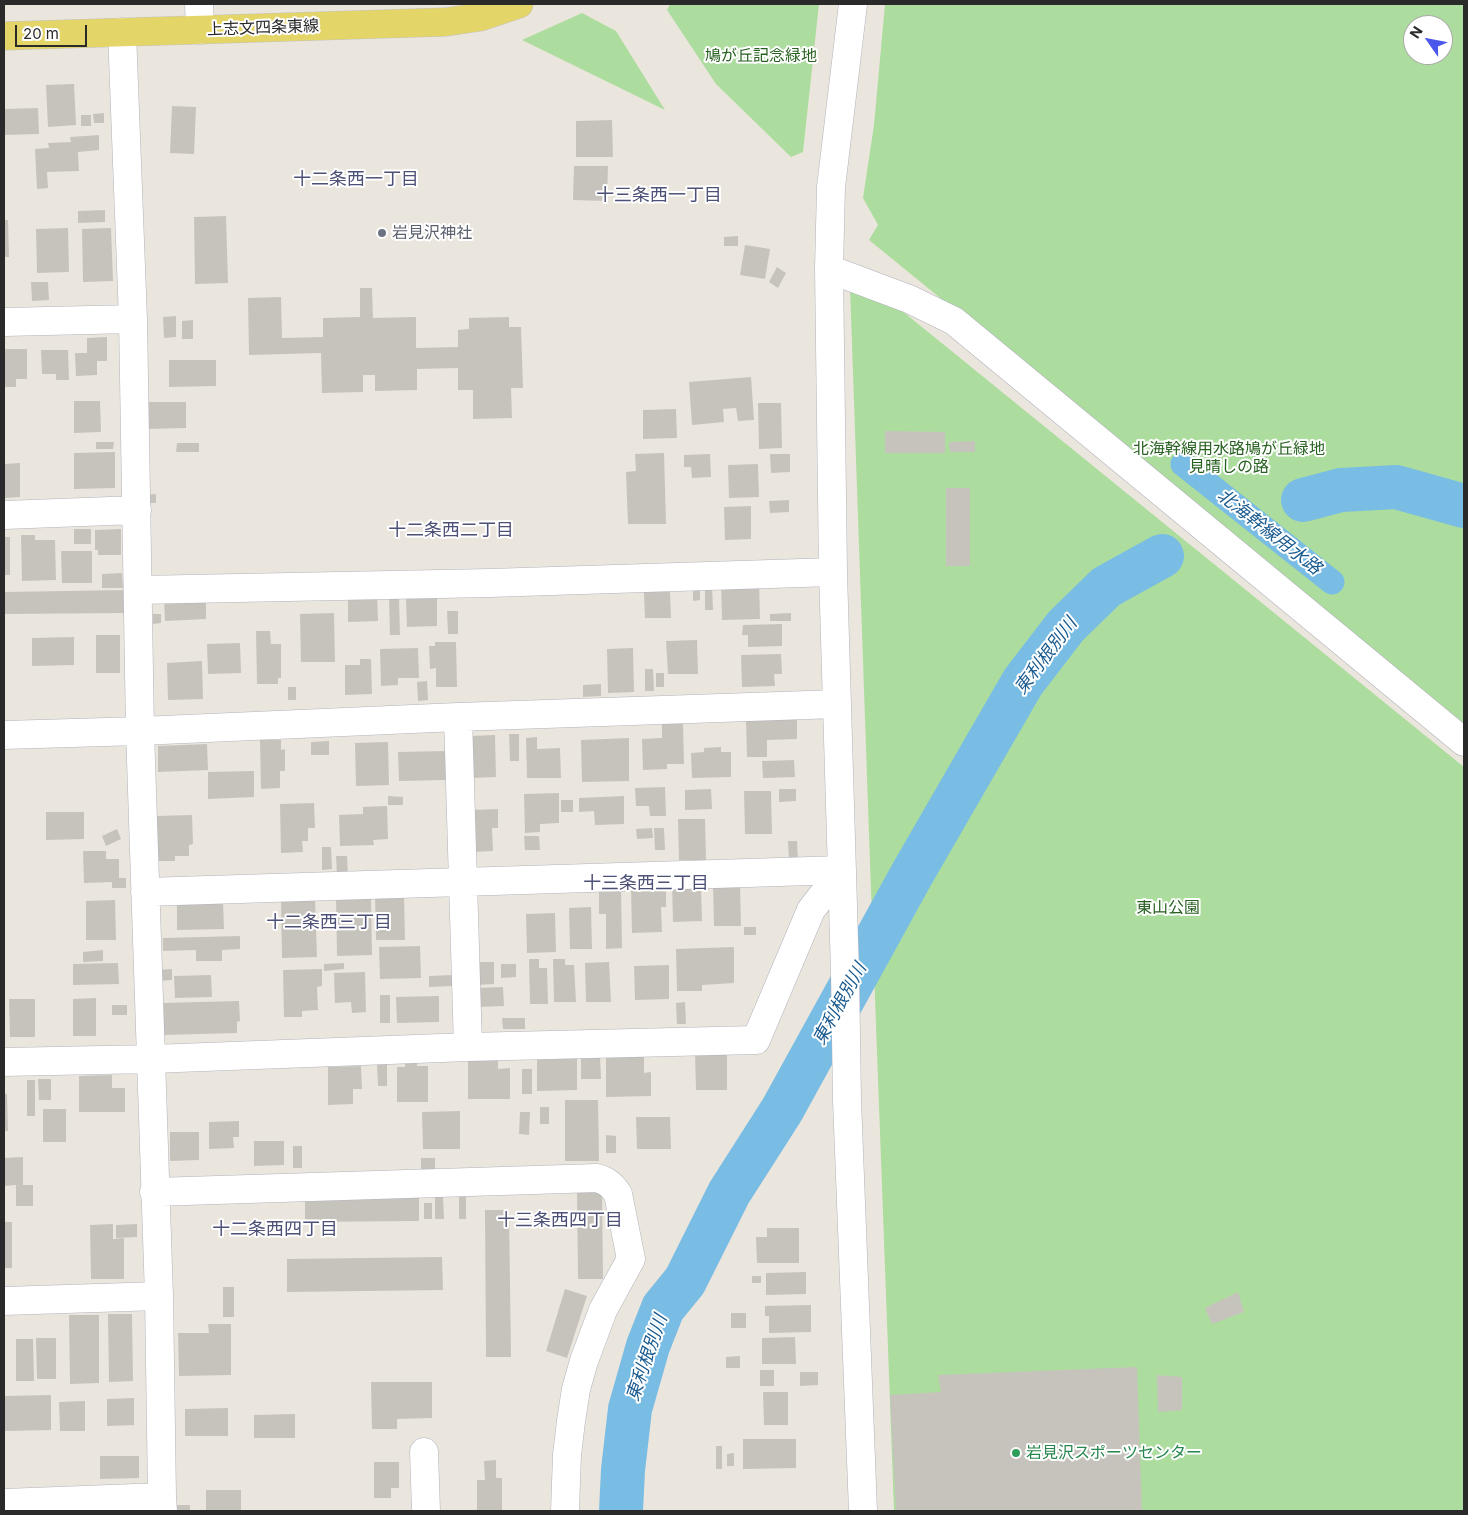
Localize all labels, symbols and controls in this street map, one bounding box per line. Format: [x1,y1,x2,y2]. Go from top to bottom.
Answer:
scale bar [18,15,90,47]
north arrow [1403,15,1453,65]
street label: 上志文四条東線 [207,16,319,40]
text: N [1406,23,1426,41]
text: 20 m [23,24,59,43]
park label: 鳩が丘記念緑地 [705,46,817,66]
district label: 十二条西一丁目 [293,169,419,191]
district label: 十三条西一丁目 [596,185,722,207]
place label: 岩見沢神社 [392,223,472,243]
marker: 岩見沢神社 [376,227,388,239]
park label: 北海幹線用水路鳩が丘緑地 見晴しの路 [1133,439,1325,477]
water label: 北海幹線用水路 [1213,485,1325,579]
district label: 十二条西二丁目 [388,520,514,542]
water label: 東利根別川 [1010,614,1082,698]
district label: 十三条西三丁目 [583,873,709,895]
park label: 東山公園 [1136,898,1200,918]
district label: 十二条西三丁目 [266,912,392,934]
water label: 東利根別川 [809,959,871,1049]
district label: 十三条西四丁目 [497,1210,623,1232]
district label: 十二条西四丁目 [212,1219,338,1241]
water label: 東利根別川 [622,1312,672,1404]
place label: 岩見沢スポーツセンター [1026,1443,1202,1463]
marker: 岩見沢スポーツセンター [1010,1447,1022,1459]

